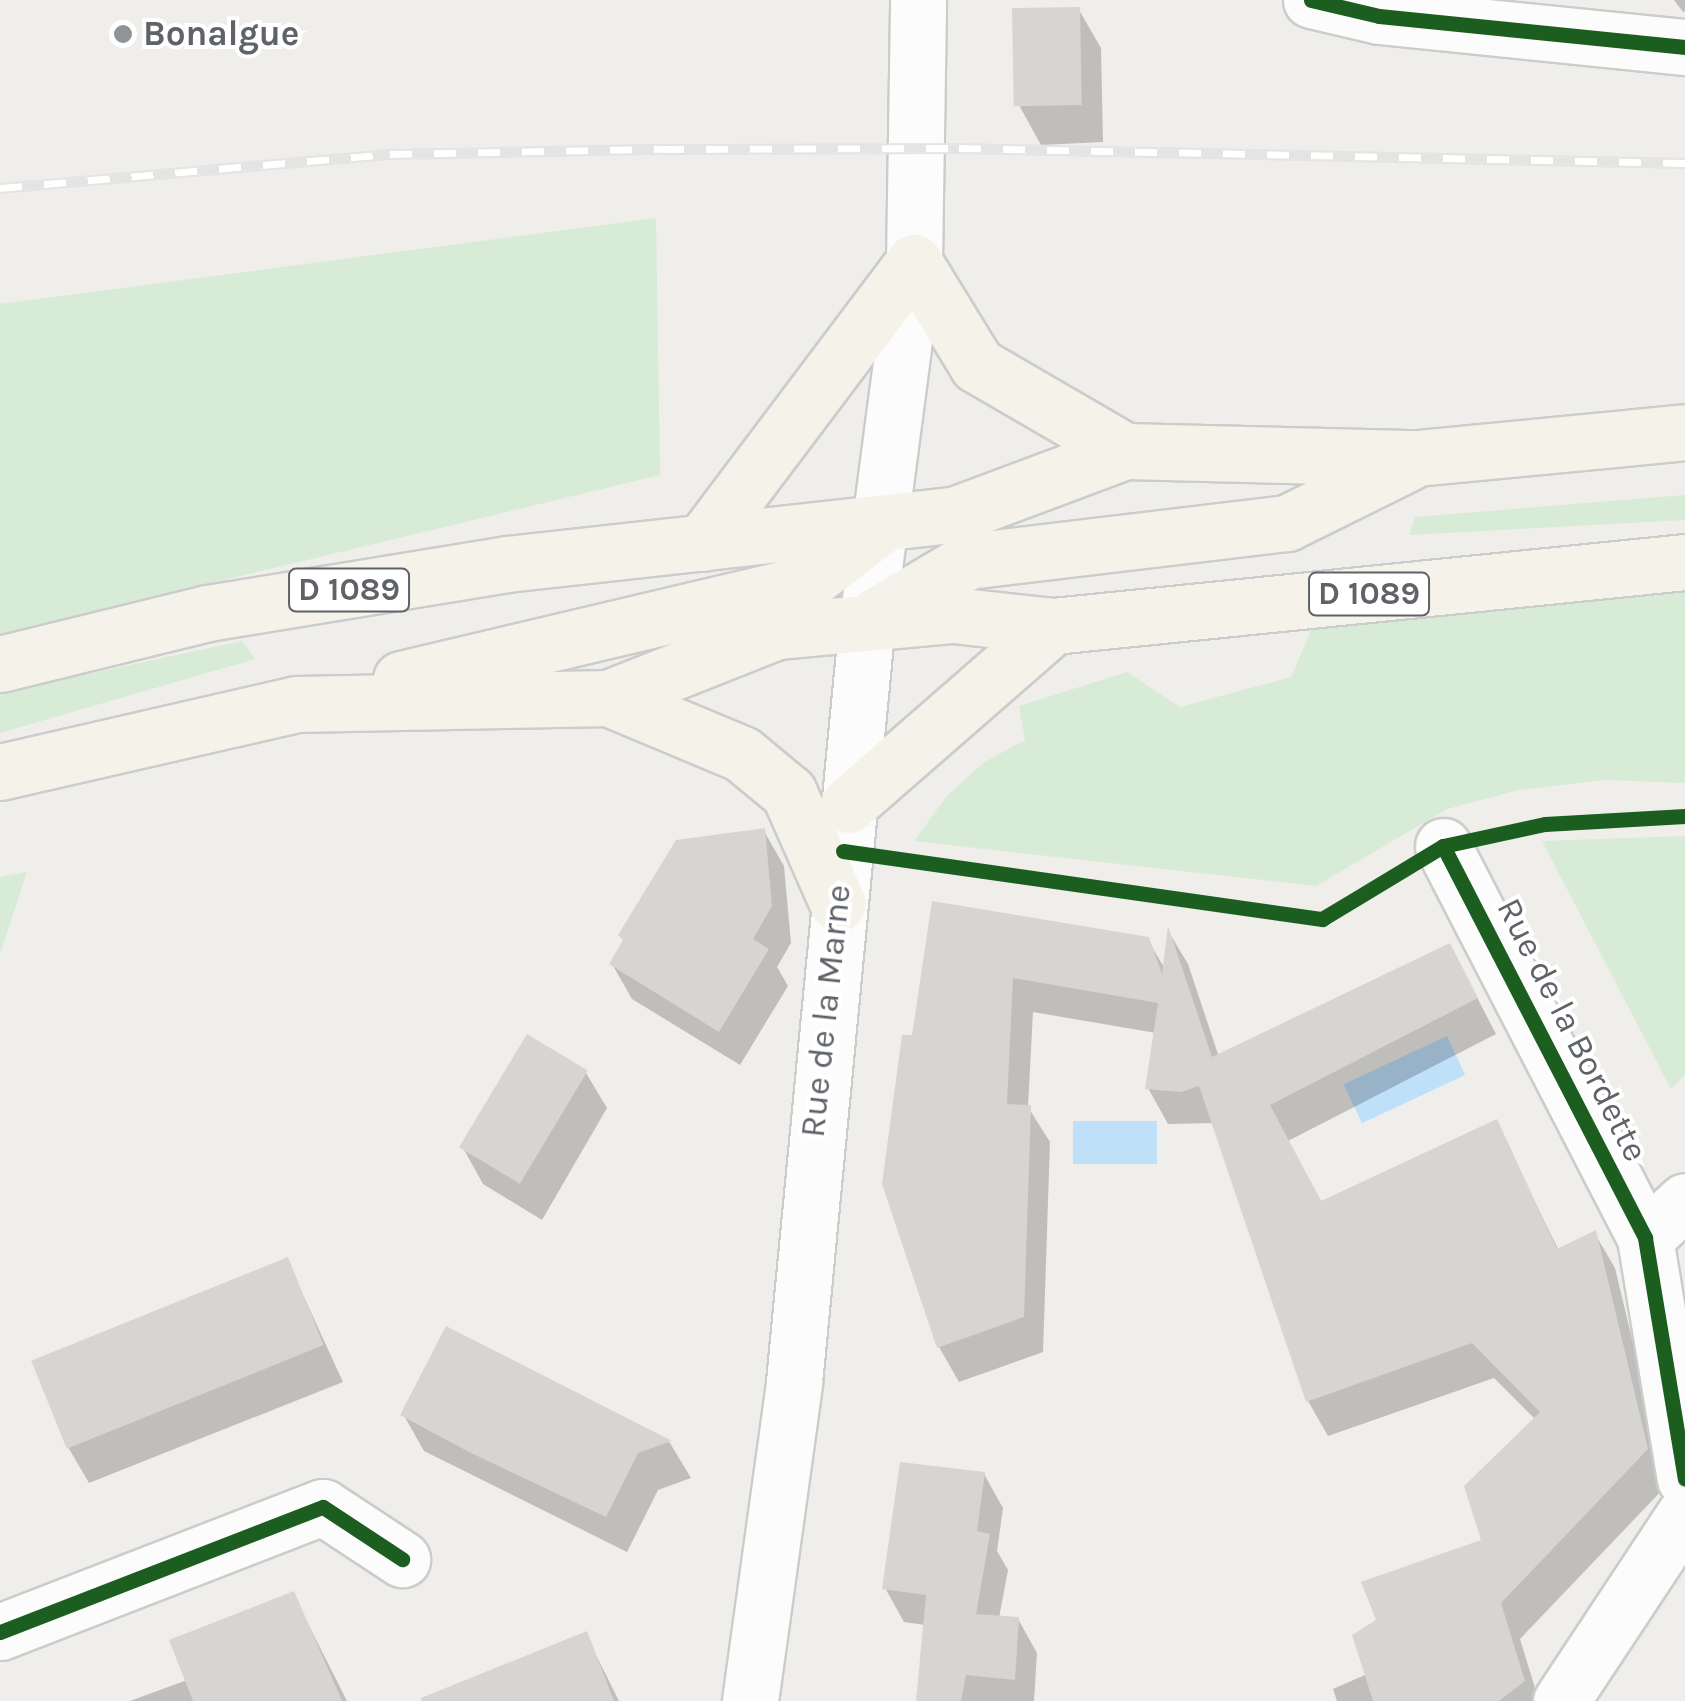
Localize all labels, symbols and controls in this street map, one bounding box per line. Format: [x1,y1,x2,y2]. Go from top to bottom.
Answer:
place label: Bonalgue [143,13,299,55]
marker: Bonalgue [112,23,134,45]
road number: D 1089 [286,563,412,617]
road number: D 1089 [1306,567,1432,621]
street label: Rue de la Marne [792,883,860,1139]
street label: Rue de la Bordette [1487,891,1657,1169]

